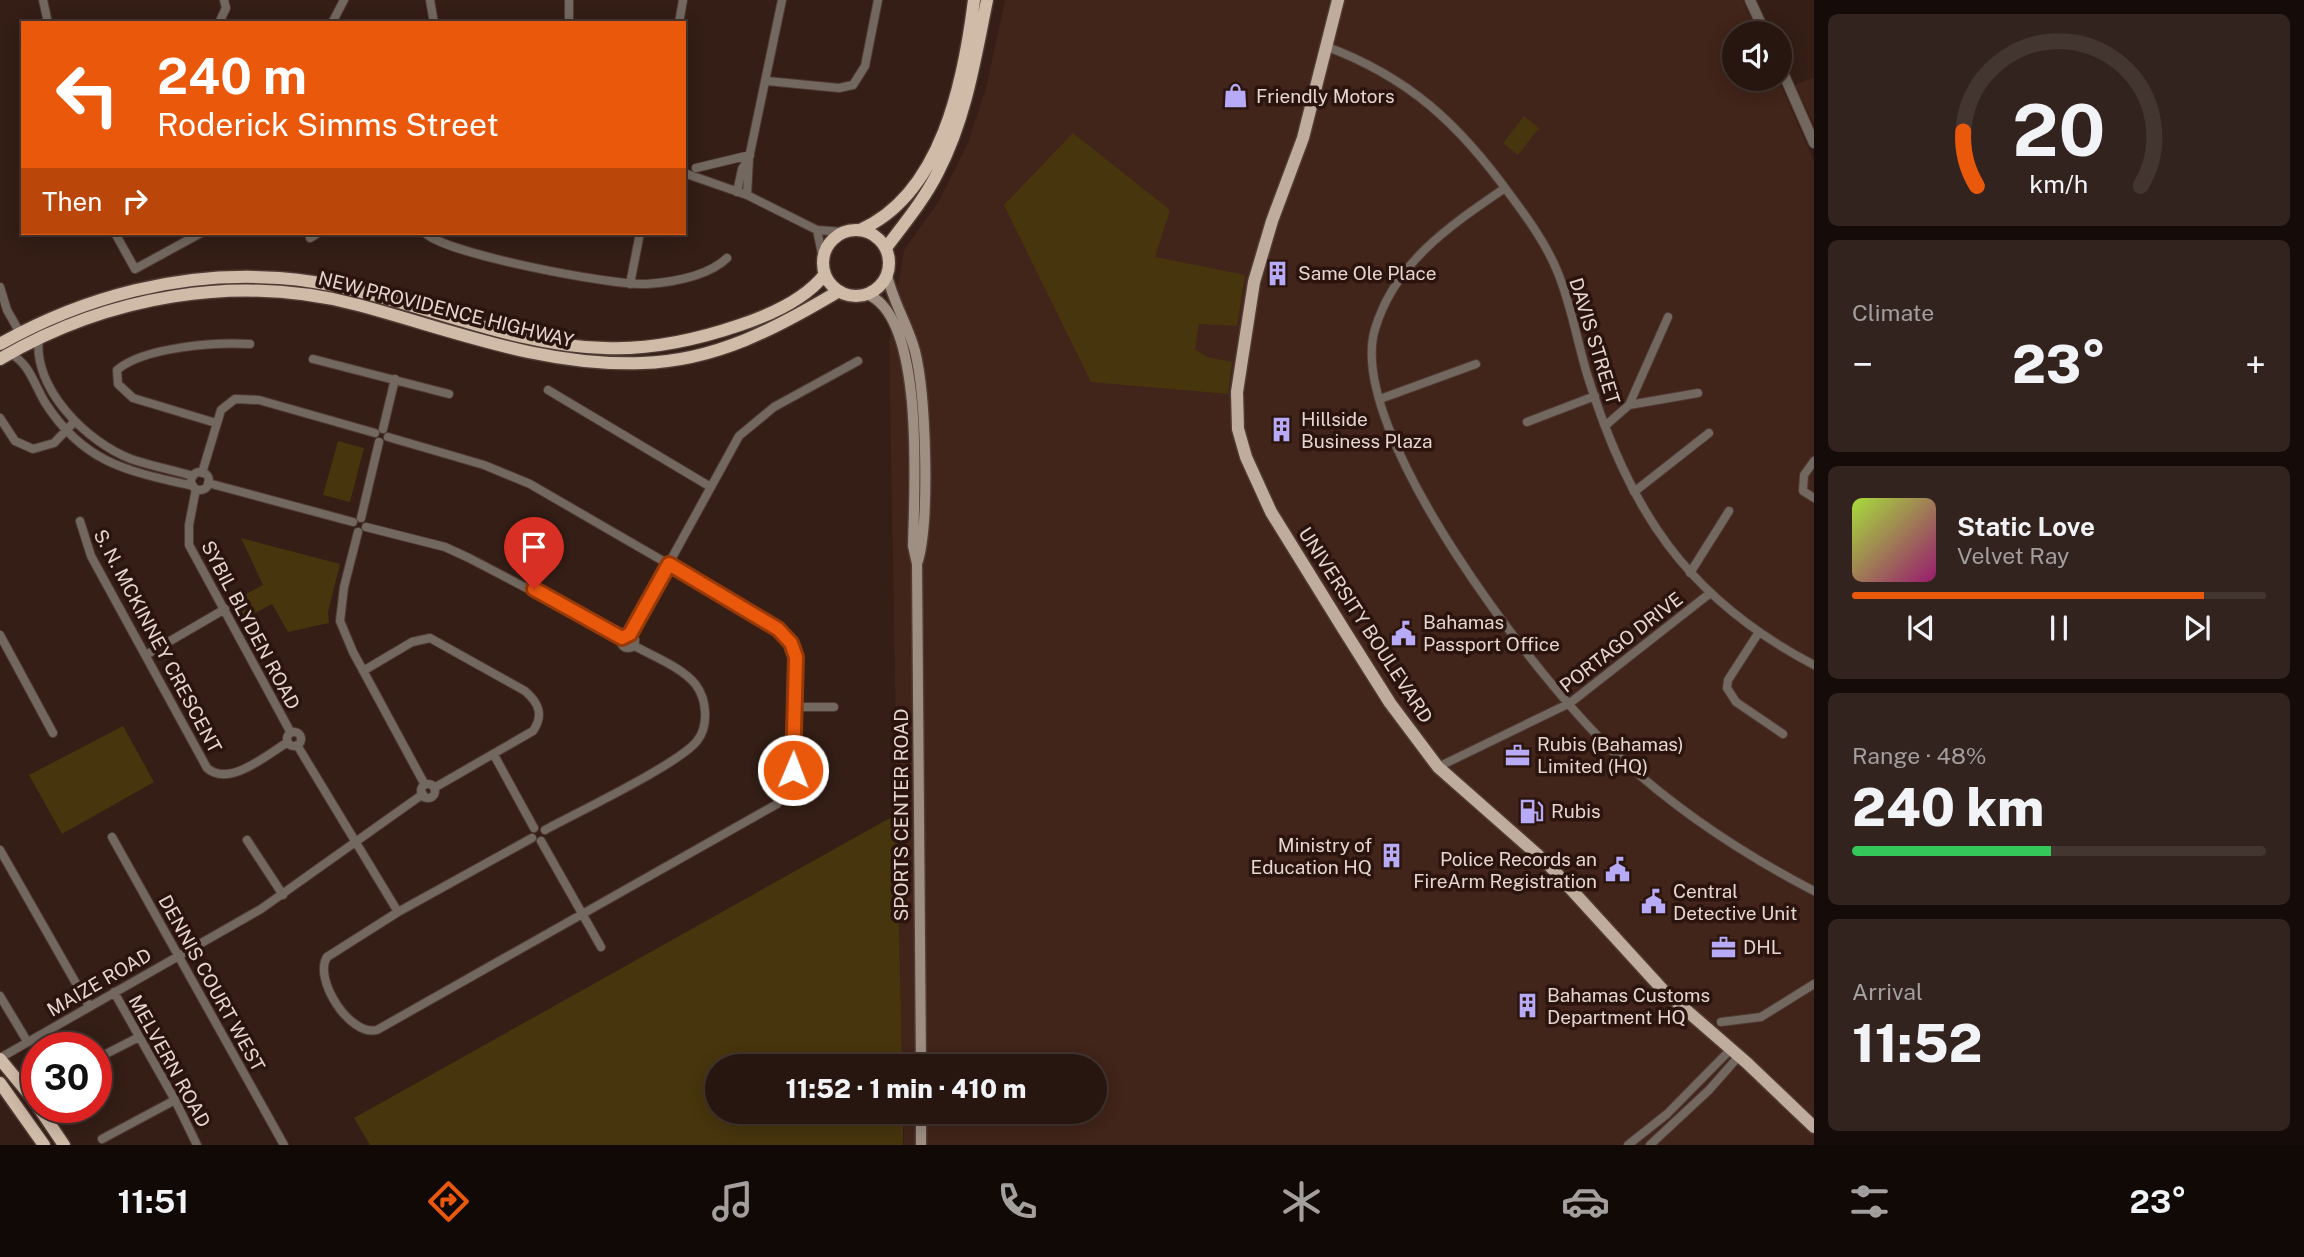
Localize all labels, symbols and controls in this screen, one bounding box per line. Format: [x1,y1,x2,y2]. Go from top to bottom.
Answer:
map controls [1722,21,1792,91]
button: sound [1722,21,1792,91]
text: 240 m [157,47,307,105]
icon: left [42,49,133,140]
shop icon: Friendly Motors [1222,82,1250,110]
place label: Friendly Motors [1256,85,1395,107]
text: 20 [2012,87,2106,172]
text: Roderick Simms Street [157,106,499,143]
text: km/h [2030,169,2088,199]
icon: right [116,182,154,220]
text: Then [42,186,102,217]
building icon: Same Ole Place [1264,259,1292,287]
place label: Same Ole Place [1298,262,1437,284]
street label: NEW PROVIDENCE HIGHWAY [316,267,576,352]
street label: DAVIS STREET [1565,275,1625,407]
text: Climate [1852,299,1934,326]
text: 23° [2012,334,2106,395]
text: − [1852,342,1873,387]
text: + [2245,342,2266,387]
place label: Hillside Business Plaza [1301,408,1433,452]
building icon: Hillside Business Plaza [1267,416,1295,444]
text: Static Love [1957,511,2095,542]
pin [504,517,564,589]
street label: UNIVERSITY BOULEVARD [1294,523,1438,727]
street label: S. N. MCKINNEY CRESCENT [90,525,226,757]
icon: arrive [515,528,553,566]
street label: SYBIL BLYDEN ROAD [197,537,305,713]
text: Velvet Ray [1957,542,2069,569]
street label: PORTAGO DRIVE [1555,587,1687,697]
icon: previous [1902,609,1940,647]
icon: pause [2040,609,2078,647]
icon: next [2178,609,2216,647]
place label: Bahamas Passport Office [1423,611,1560,655]
public building icon: Bahamas Passport Office [1389,619,1417,647]
street label: SPORTS CENTER ROAD [890,709,912,921]
position arrow [756,733,830,807]
place label: Rubis (Bahamas) Limited (HQ) [1537,733,1684,777]
office icon: Rubis (Bahamas) Limited (HQ) [1503,741,1531,769]
text: Range · 48% [1852,742,1987,769]
text: 240 km [1852,777,2044,838]
fuel station icon: Rubis [1517,797,1545,825]
place label: Rubis [1551,800,1601,822]
place label: Ministry of Education HQ [1250,834,1372,878]
building icon: Ministry of Education HQ [1378,842,1406,870]
place label: Police Records an FireArm Registration [1413,848,1597,892]
public building icon: Police Records an FireArm Registration [1603,856,1631,884]
place label: Central Detective Unit [1673,880,1797,924]
public building icon: Central Detective Unit [1639,888,1667,916]
street label: DENNIS COURT WEST [154,891,270,1075]
office icon: DHL [1709,933,1737,961]
place label: DHL [1743,936,1782,958]
street label: MAIZE ROAD [43,943,155,1021]
text: Arrival [1852,978,1923,1005]
place label: Bahamas Customs Department HQ [1547,984,1710,1028]
street label: MELVERN ROAD [125,991,215,1131]
building icon: Bahamas Customs Department HQ [1513,992,1541,1020]
text: 11:52 [1852,1013,1982,1074]
speed limit sign: 30 [21,1032,112,1123]
text: 11:52 · 1 min · 410 m [786,1073,1026,1104]
icon: directions [424,1177,473,1226]
icon: music [708,1177,757,1226]
icon: phone [993,1177,1042,1226]
icon: climate [1277,1177,1326,1226]
icon: car [1561,1177,1610,1226]
icon: filters [1845,1177,1894,1226]
text: 11:51 [118,1183,189,1220]
text: 23° [2130,1183,2186,1220]

